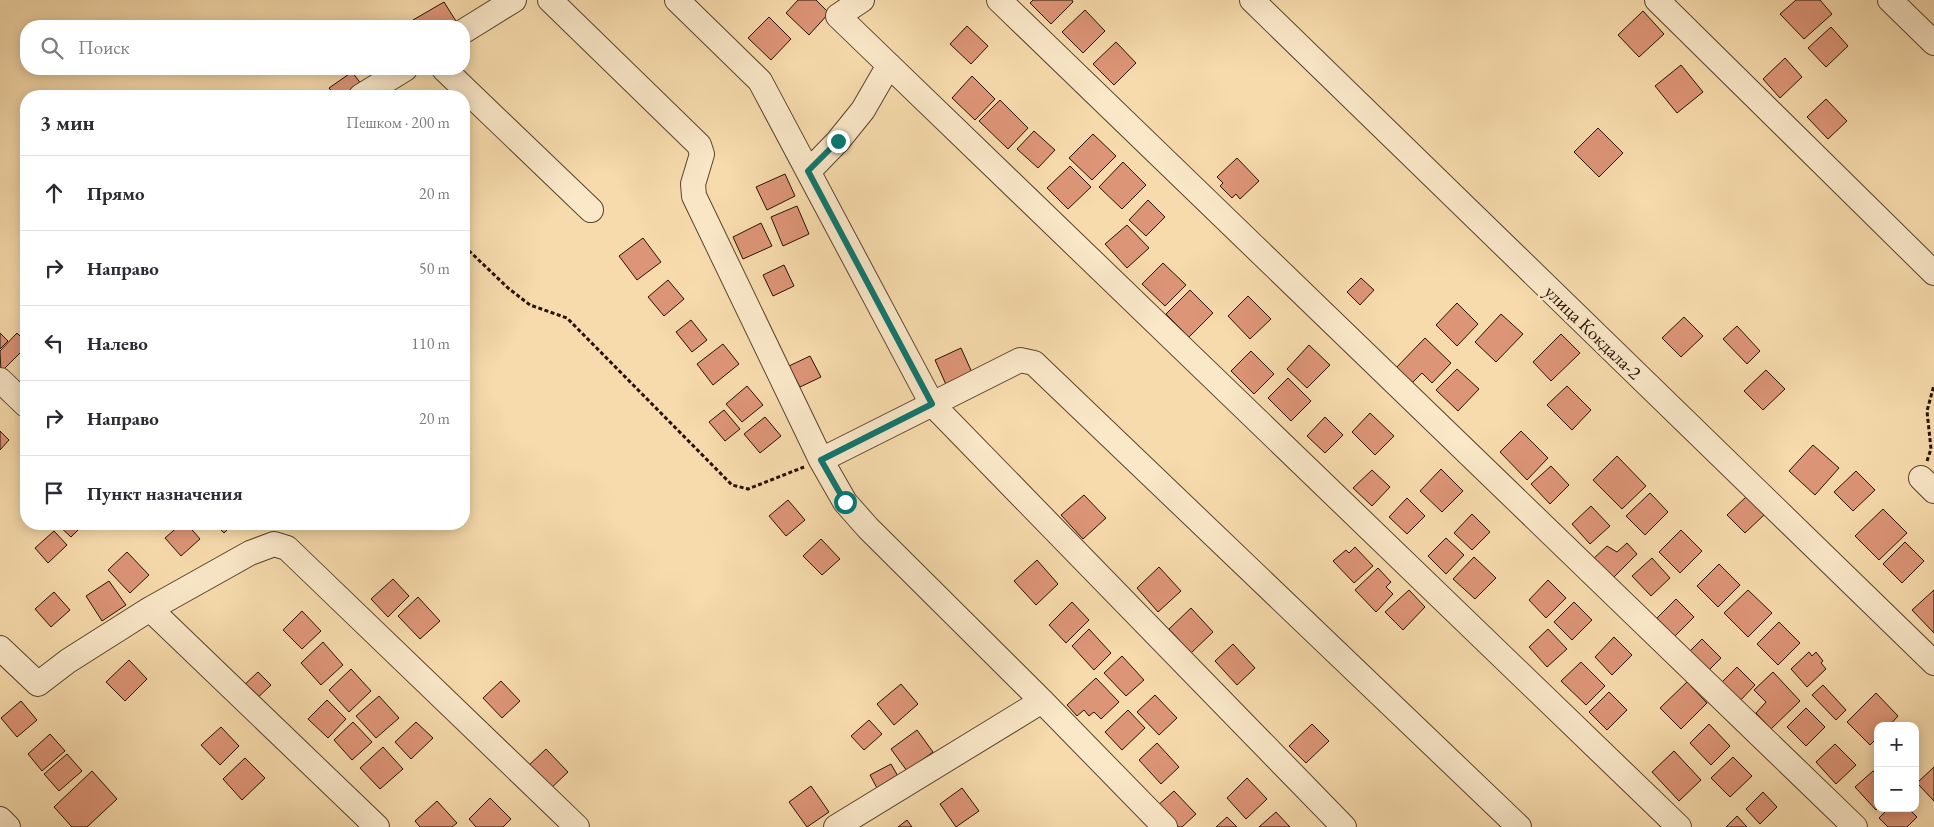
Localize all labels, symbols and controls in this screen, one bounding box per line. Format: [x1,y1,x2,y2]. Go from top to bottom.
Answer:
search box [20,20,470,75]
icon: search [38,34,66,62]
text: Поиск [78,35,130,60]
text: 3 мин [40,109,95,136]
text: Пешком · 200 m [346,112,450,133]
route end [827,130,850,153]
icon: ahead [40,179,68,207]
text: Прямо [87,181,145,206]
text: 20 m [419,183,450,204]
icon: right [40,254,68,282]
text: Направо [87,256,159,281]
text: 50 m [419,258,450,279]
street label: улица Кокдала-2 [1539,279,1647,385]
icon: left [40,329,68,357]
text: Налево [87,331,148,356]
text: 110 m [411,333,450,354]
icon: right [40,404,68,432]
text: Направо [87,406,159,431]
text: 20 m [419,408,450,429]
icon: arrive [40,479,68,507]
text: Пункт назначения [87,481,243,506]
route start [834,491,857,514]
map controls [1874,722,1919,812]
button: + [1874,722,1919,767]
button: − [1874,767,1919,812]

